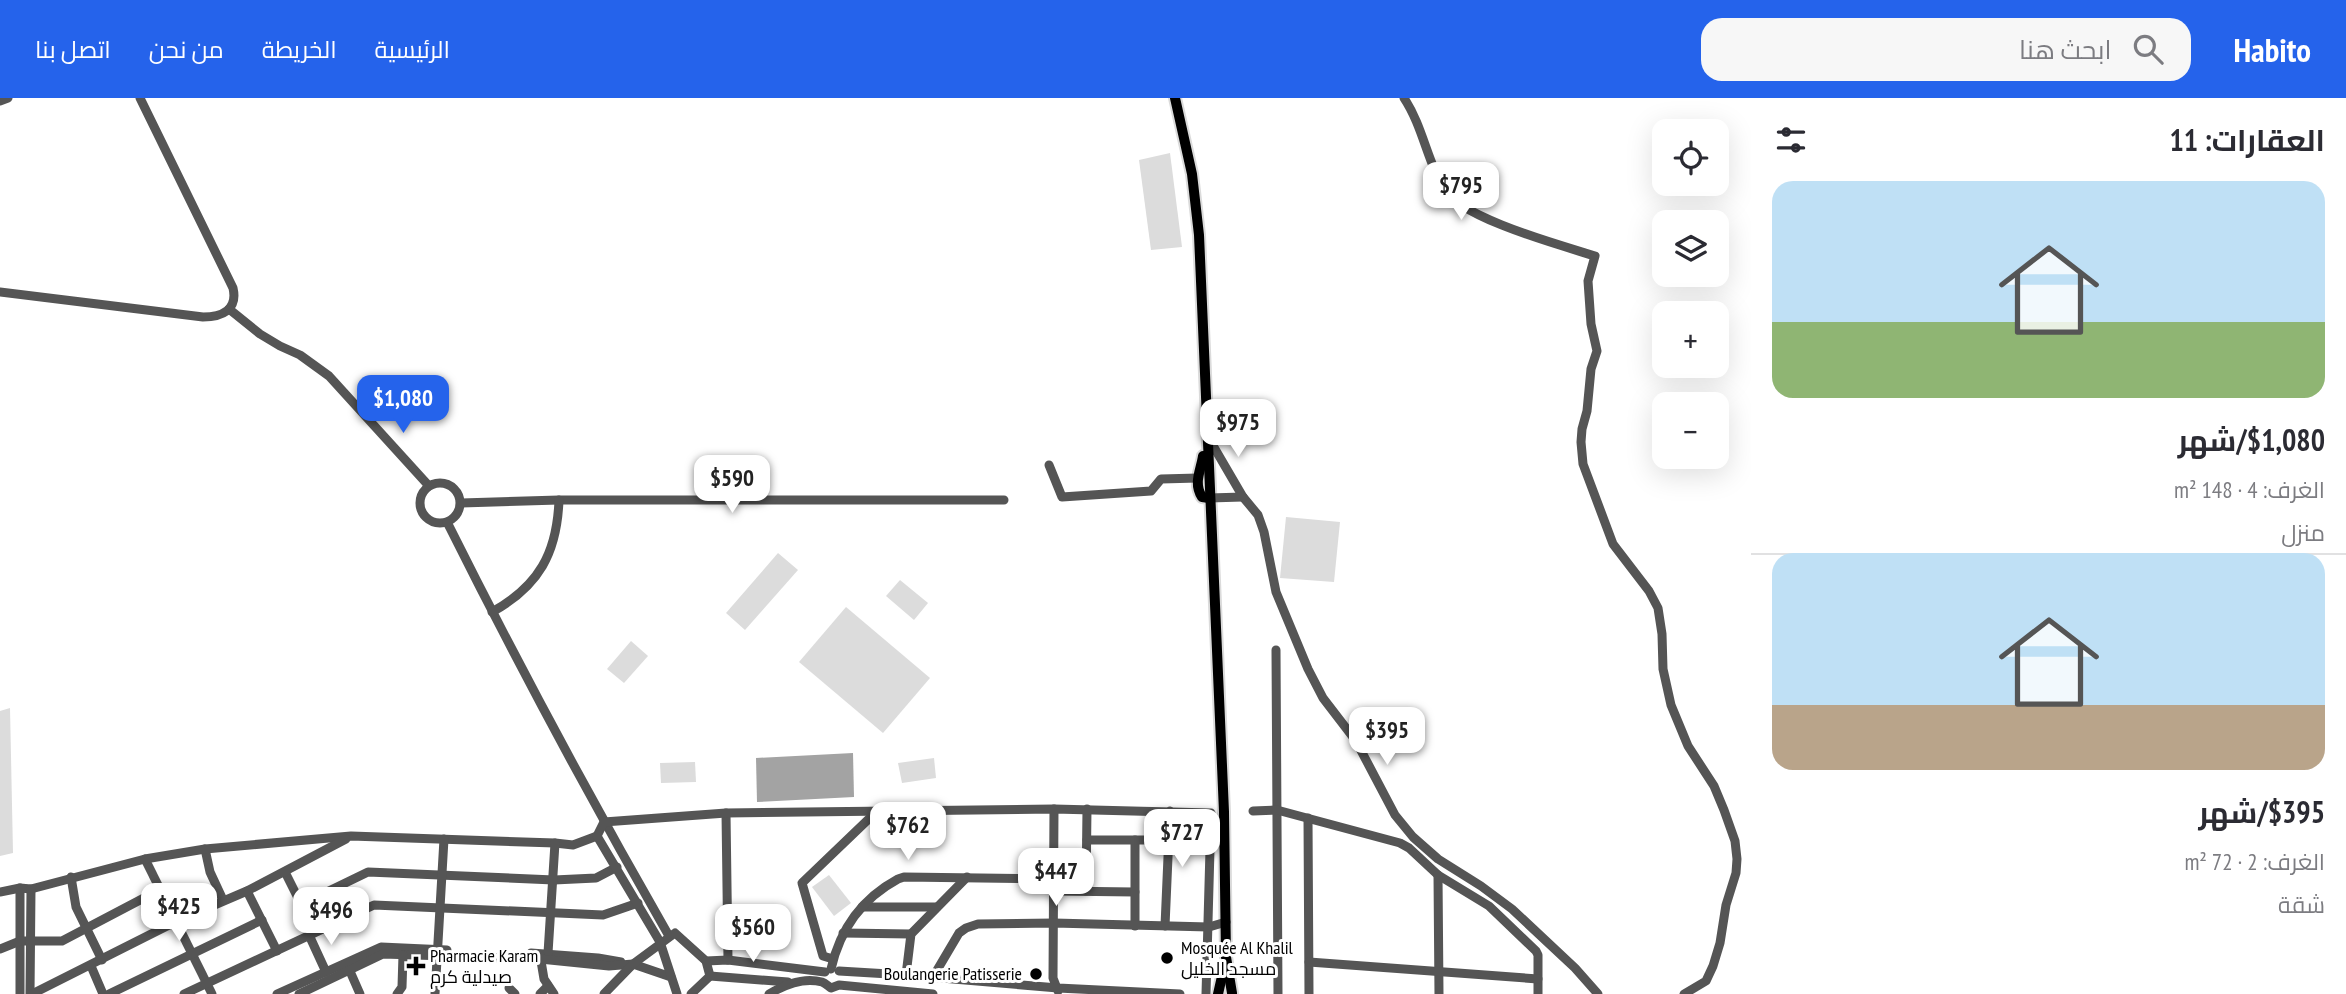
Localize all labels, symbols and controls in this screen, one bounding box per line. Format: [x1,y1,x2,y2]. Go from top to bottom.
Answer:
search box [1701,18,2191,81]
text: Habito [2233,28,2311,71]
icon: search [2129,30,2167,68]
text: ابحث هنا [2019,33,2111,66]
text: اتصل بنا [35,34,111,65]
text: من نحن [149,34,224,65]
text: الخريطة [262,34,337,65]
text: الرئيسية [375,34,450,65]
map controls [1652,119,1729,469]
button: locate [1652,119,1729,196]
text: العقارات: 11 [2169,120,2325,159]
icon: filters [1772,121,1810,159]
pin: $795 [1420,162,1502,222]
text: $795 [1439,170,1483,199]
button: layers [1652,210,1729,287]
icon: home [1986,227,2112,353]
button: + [1652,301,1729,378]
pin: $1,080 [346,376,460,435]
text: $1,080 [373,383,433,412]
button: − [1652,392,1729,469]
pin: $975 [1197,400,1279,459]
text: $975 [1216,407,1260,436]
text: $1,080/شهر [2178,420,2325,459]
pin: $590 [691,456,773,515]
text: $590 [710,463,754,492]
text: الغرف: 4 · 148 m² [2174,475,2325,504]
text: منزل [2281,518,2325,547]
icon: home [1986,599,2112,725]
pin: $395 [1346,708,1428,767]
text: $395 [1365,715,1409,744]
text: $395/شهر [2198,792,2325,831]
pin: $762 [867,802,949,862]
text: $762 [886,810,930,839]
pin: $727 [1141,810,1223,869]
text: $727 [1160,817,1204,846]
text: الغرف: 2 · 72 m² [2184,847,2325,876]
pin: $447 [1015,848,1097,908]
text: $447 [1034,856,1078,885]
pin: $425 [138,884,220,943]
pin: $496 [290,888,372,947]
text: شقة [2278,890,2325,919]
text: $425 [157,891,201,920]
text: $496 [309,895,353,924]
pin: $560 [712,904,794,964]
text: $560 [731,912,775,941]
place label: Mosquée Al Khalil مسجد الخليل [1181,936,1294,980]
place label: Pharmacie Karam صيدلية كرم [430,944,538,989]
marker: Mosquée Al Khalil مسجد الخليل [1159,950,1175,966]
marker: Pharmacie Karam صيدلية كرم [408,958,424,974]
place label: Boulangerie Patisserie [884,962,1022,985]
marker: Boulangerie Patisserie [1028,966,1044,982]

